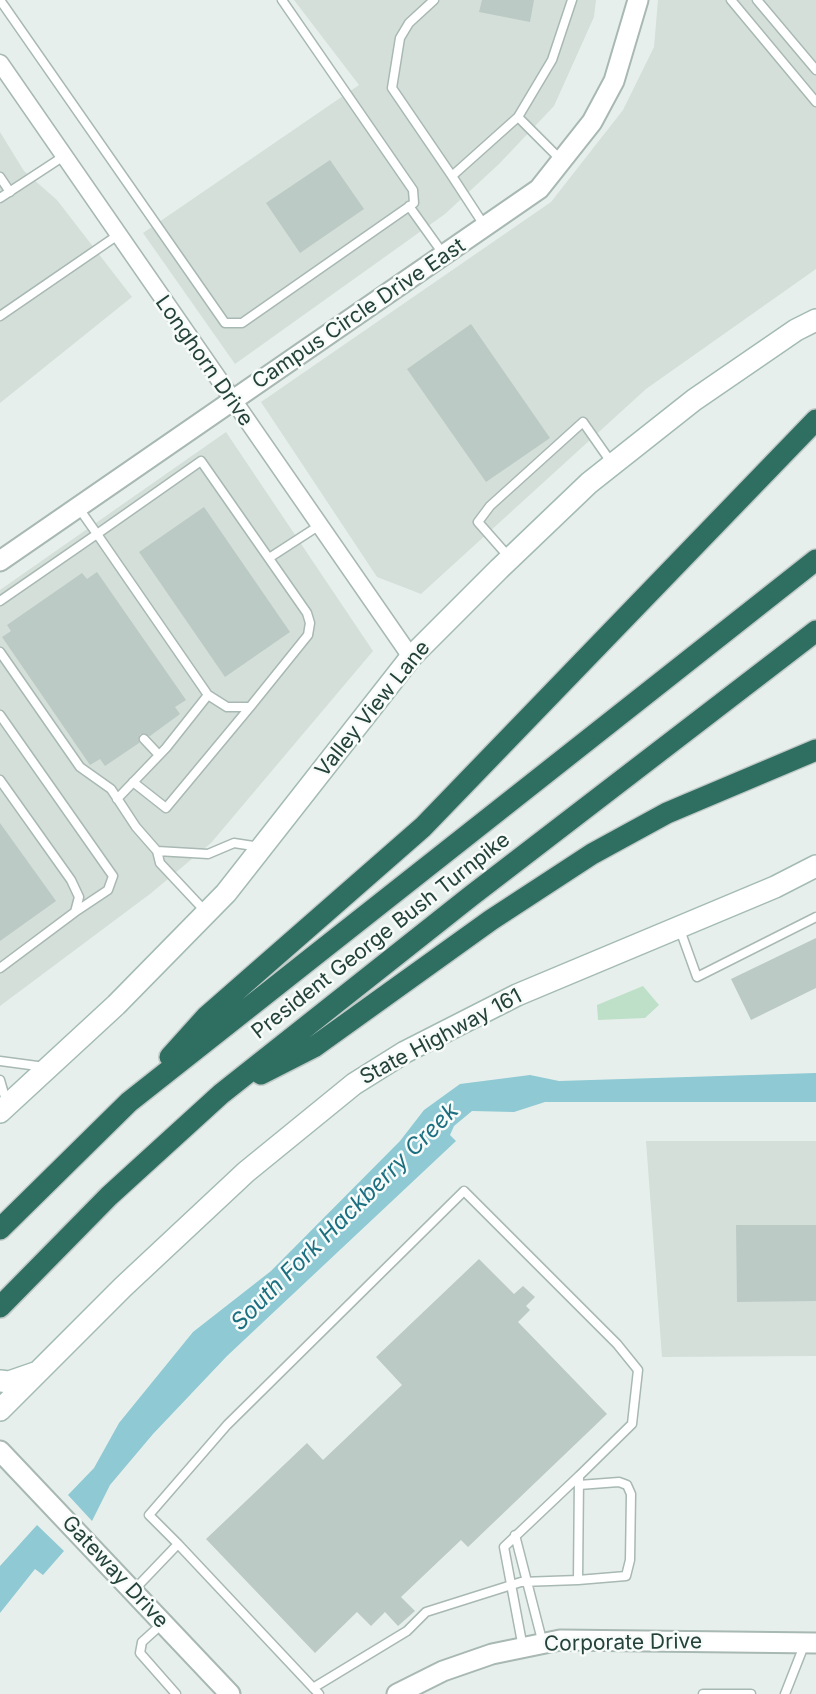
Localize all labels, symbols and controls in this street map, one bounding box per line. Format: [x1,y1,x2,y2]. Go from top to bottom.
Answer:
street label: Campus Circle Drive East [248,233,470,395]
street label: Longhorn Drive [150,291,258,431]
street label: Valley View Lane [310,636,436,782]
street label: President George Bush Turnpike [247,827,515,1045]
street label: State Highway 161 [356,984,526,1090]
water label: South Fork Hackberry Creek [226,1098,464,1336]
street label: Gateway Drive [57,1511,173,1633]
street label: Corporate Drive [544,1629,702,1657]

